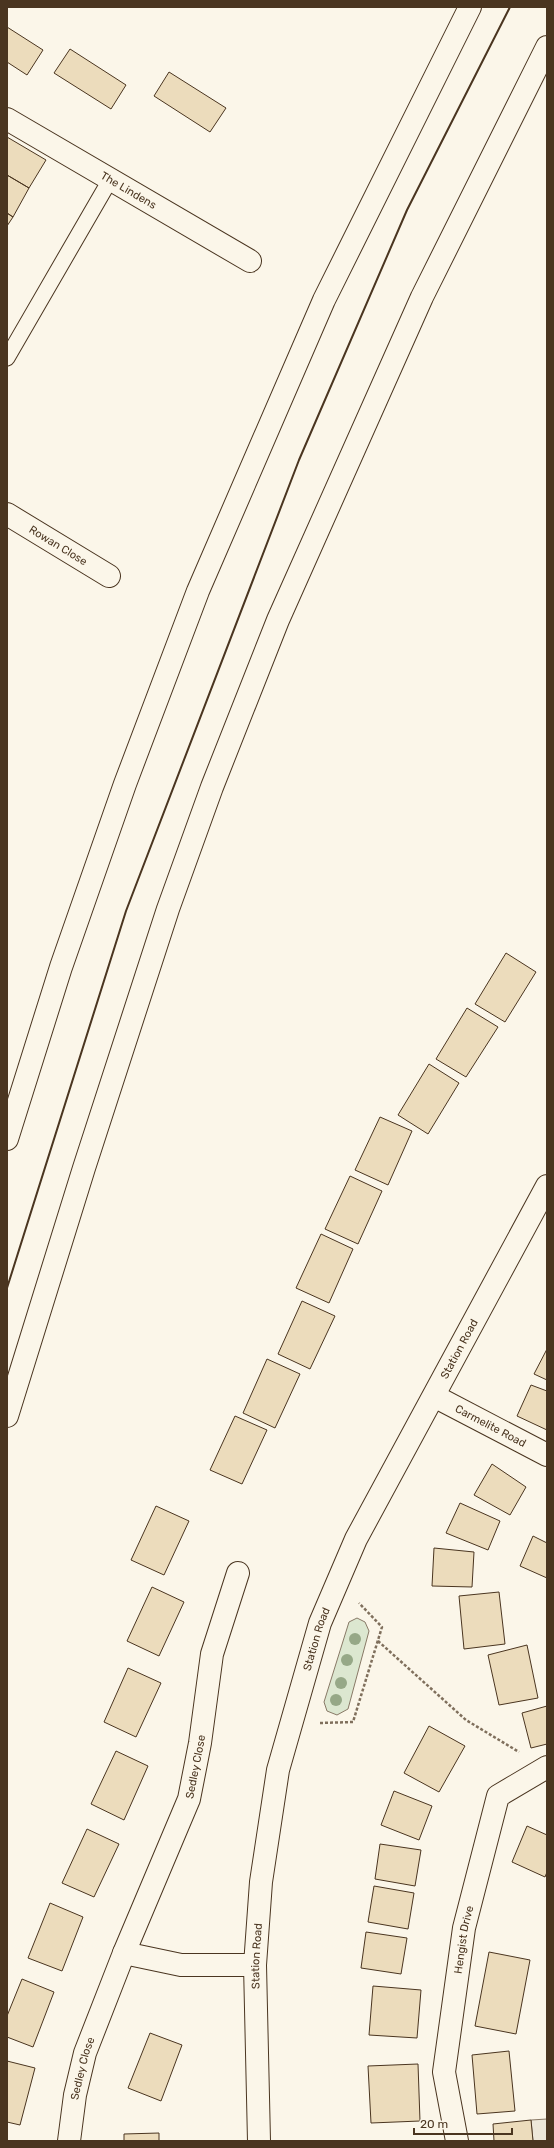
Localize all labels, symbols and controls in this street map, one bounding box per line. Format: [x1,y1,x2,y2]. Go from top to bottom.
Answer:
street label: The Lindens [99,169,159,212]
street label: Rowan Close [27,523,90,568]
street label: Station Road [437,1317,480,1381]
street label: Carmelite Road [453,1402,528,1449]
street label: Station Road [300,1605,332,1672]
street label: Sedley Close [183,1734,208,1800]
street label: Hengist Drive [451,1904,476,1975]
street label: Station Road [248,1923,265,1989]
street label: Sedley Close [68,2035,97,2101]
scale bar [414,2110,512,2136]
text: 20 m [420,2117,448,2131]

